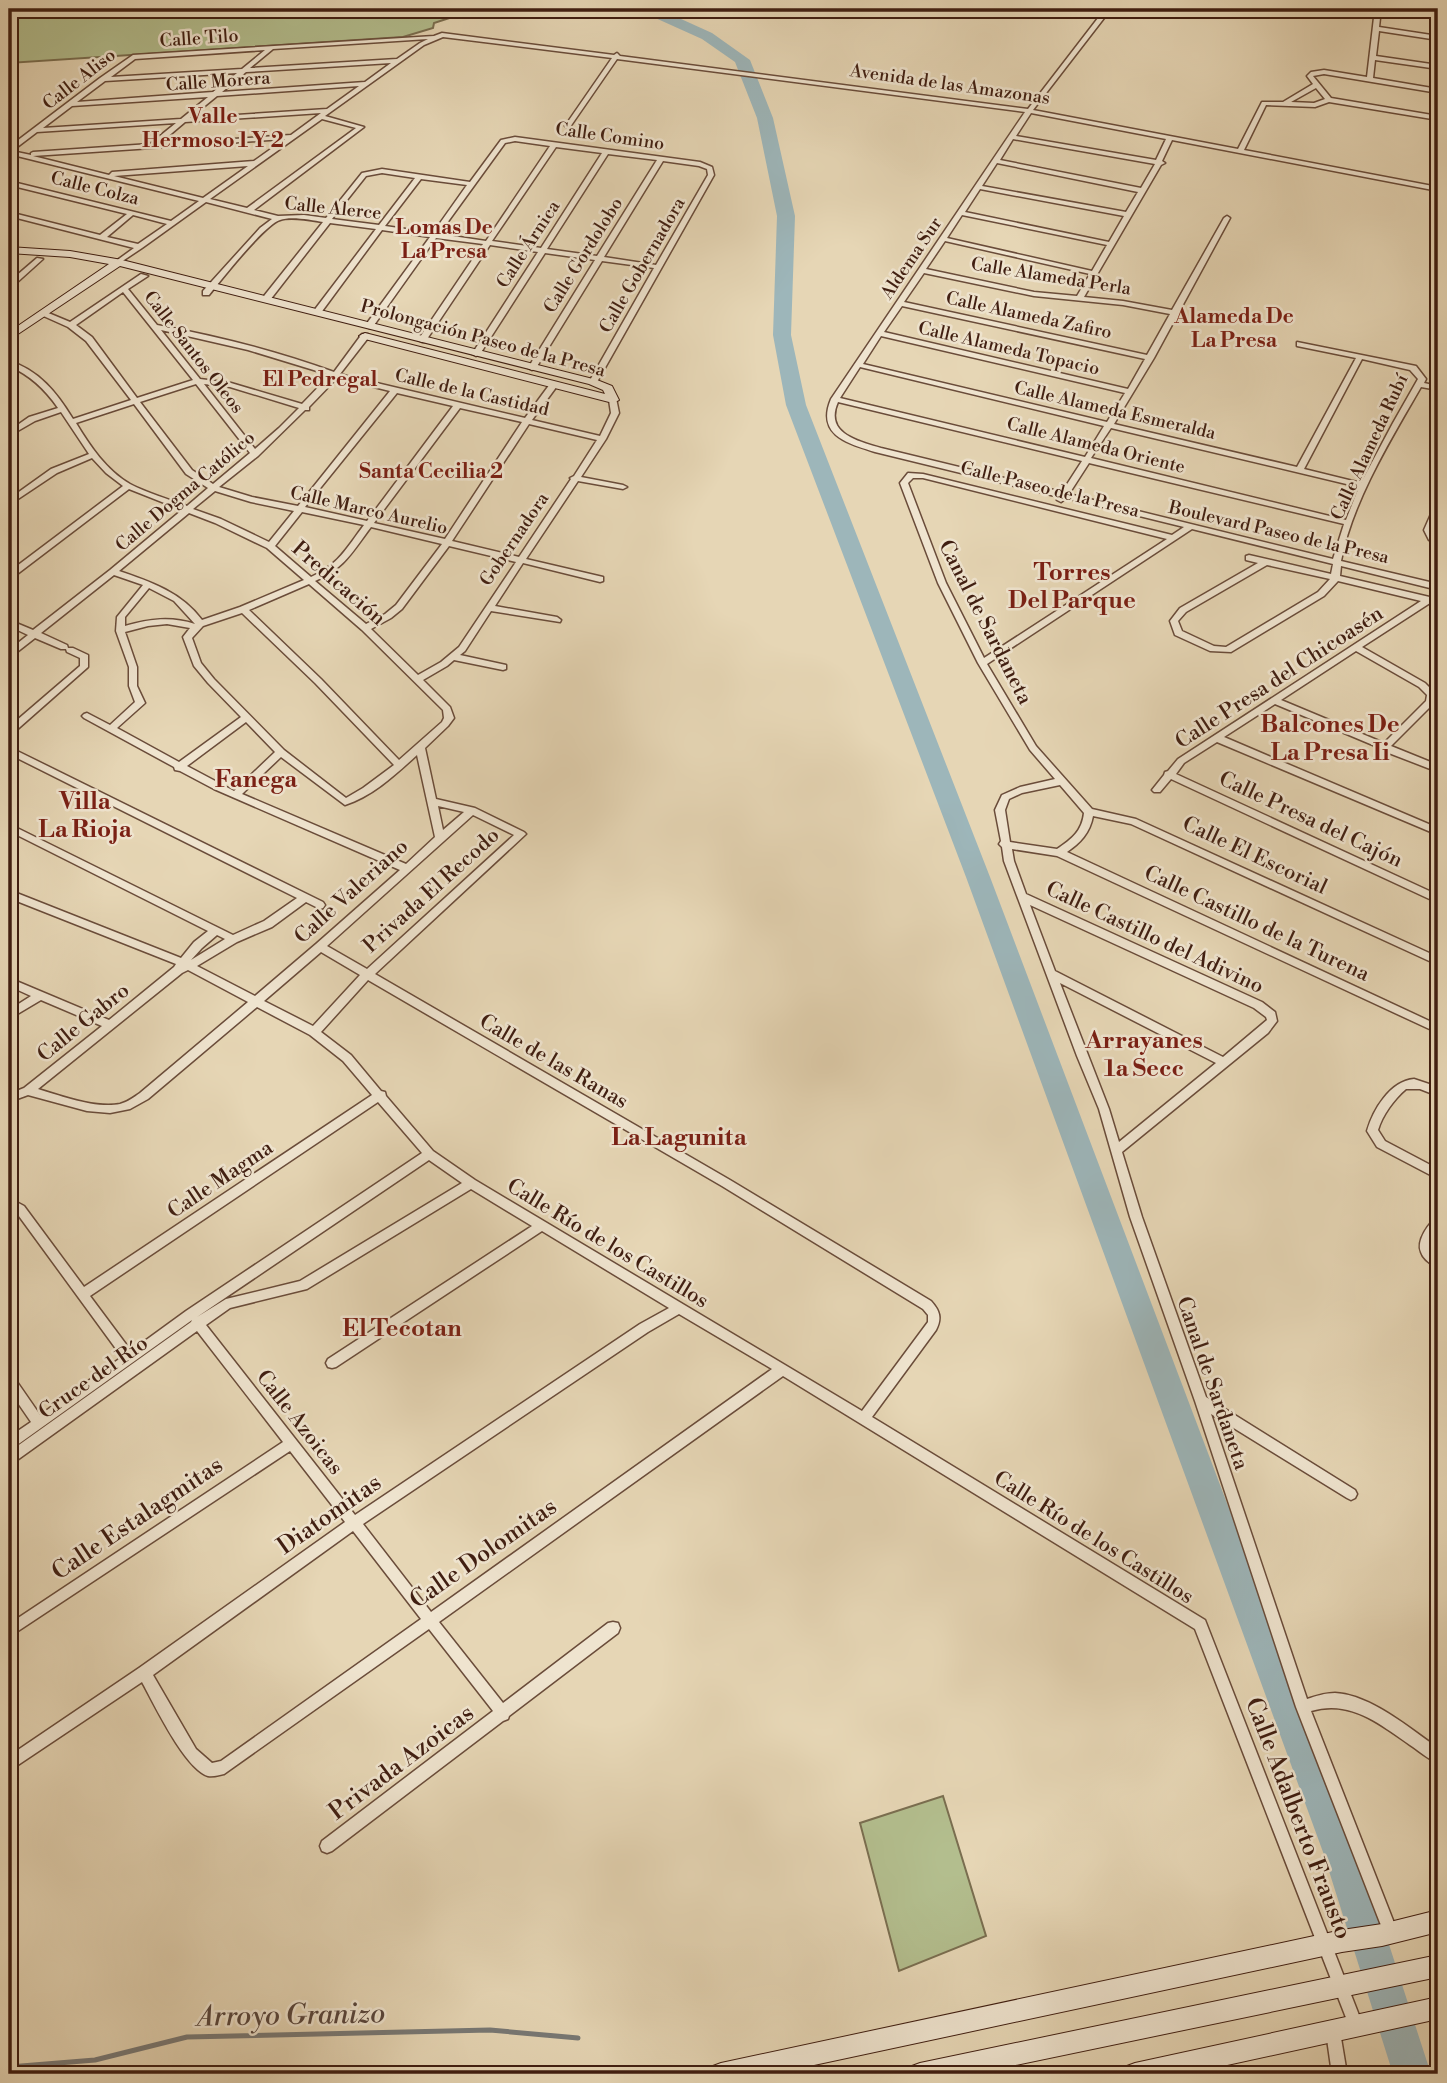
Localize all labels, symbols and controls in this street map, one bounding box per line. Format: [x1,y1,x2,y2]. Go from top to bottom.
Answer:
street label: Calle Tilo [159,24,239,53]
street label: Calle Aliso [38,44,120,115]
street label: Avenida de las Amazonas [847,59,1052,110]
street label: Calle Morera [165,66,272,97]
district label: Valle Hermoso 1 Y 2 [142,104,284,154]
street label: Calle Comino [554,117,666,156]
street label: Calle Colza [48,166,142,211]
street label: Calle Alerce [283,192,383,225]
street label: Calle Gordolobo [539,193,628,317]
street label: Calle Gobernadora [594,193,691,337]
street label: Calle Árnica [491,195,566,293]
street label: Aldema Sur [875,213,947,304]
district label: Lomas De La Presa [395,215,493,265]
street label: Calle Alameda Perla [969,252,1133,301]
street label: Calle Santos Oleos [139,286,249,418]
street label: Calle Alameda Zafiro [944,287,1114,344]
street label: Prolongación Paseo de la Presa [358,295,609,383]
district label: Alameda De La Presa [1173,304,1294,354]
street label: Calle Alameda Topacio [916,316,1102,381]
street label: Calle de la Castidad [393,364,552,422]
district label: El Pedregal [263,367,378,393]
street label: Calle Alameda Rubí [1326,370,1414,524]
street label: Calle Alameda Esmeralda [1012,376,1219,445]
street label: Calle Alameda Oriente [1004,412,1187,479]
street label: Calle Dogma Católico [111,426,260,556]
street label: Calle Paseo de la Presa [958,456,1143,523]
district label: Santa Cecilia 2 [359,459,503,485]
street label: Calle Marco Aurelio [288,481,450,540]
street label: Gobernadora [475,487,555,590]
street label: Boulevard Paseo de la Presa [1166,496,1392,569]
street label: Predicación [286,536,391,632]
street label: Canal de Sardaneta [932,536,1038,709]
district label: Torres Del Parque [1008,558,1136,616]
street label: Calle Presa del Chicoasén [1171,601,1389,755]
district label: Balcones De La Presa Ii [1260,710,1400,768]
district label: Fanega [215,765,298,795]
street label: Calle Presa del Cajón [1215,766,1407,874]
district label: Villa La Rioja [38,787,133,845]
street label: Calle El Escorial [1178,811,1331,901]
street label: Privada El Recodo [358,823,505,959]
street label: Calle Valeriano [289,834,414,950]
street label: Calle Castillo de la Turena [1140,860,1374,988]
street label: Calle Castillo del Adivino [1041,876,1268,1000]
street label: Calle Gabro [32,978,135,1068]
street label: Calle de las Ranas [474,1009,633,1115]
district label: Arrayanes 1a Secc [1084,1026,1203,1084]
district label: La Lagunita [611,1123,748,1153]
street label: Calle Magma [163,1135,279,1225]
street label: Calle Río de los Castillos [502,1173,713,1314]
street label: Canal de Sardaneta [1170,1293,1254,1474]
district label: El Tecotan [342,1314,462,1344]
street label: Cruce del Río [34,1330,153,1425]
street label: Calle Azoicas [250,1365,348,1480]
street label: Calle Estalagmitas [46,1450,229,1587]
street label: Calle Río de los Castillos [989,1466,1198,1610]
street label: Diatomitas [272,1468,388,1562]
street label: Calle Dolomitas [404,1492,563,1616]
street label: Calle Adalberto Frausto [1238,1693,1358,1943]
street label: Privada Azoicas [323,1698,480,1827]
water label: Arroyo Granizo [194,1996,385,2035]

